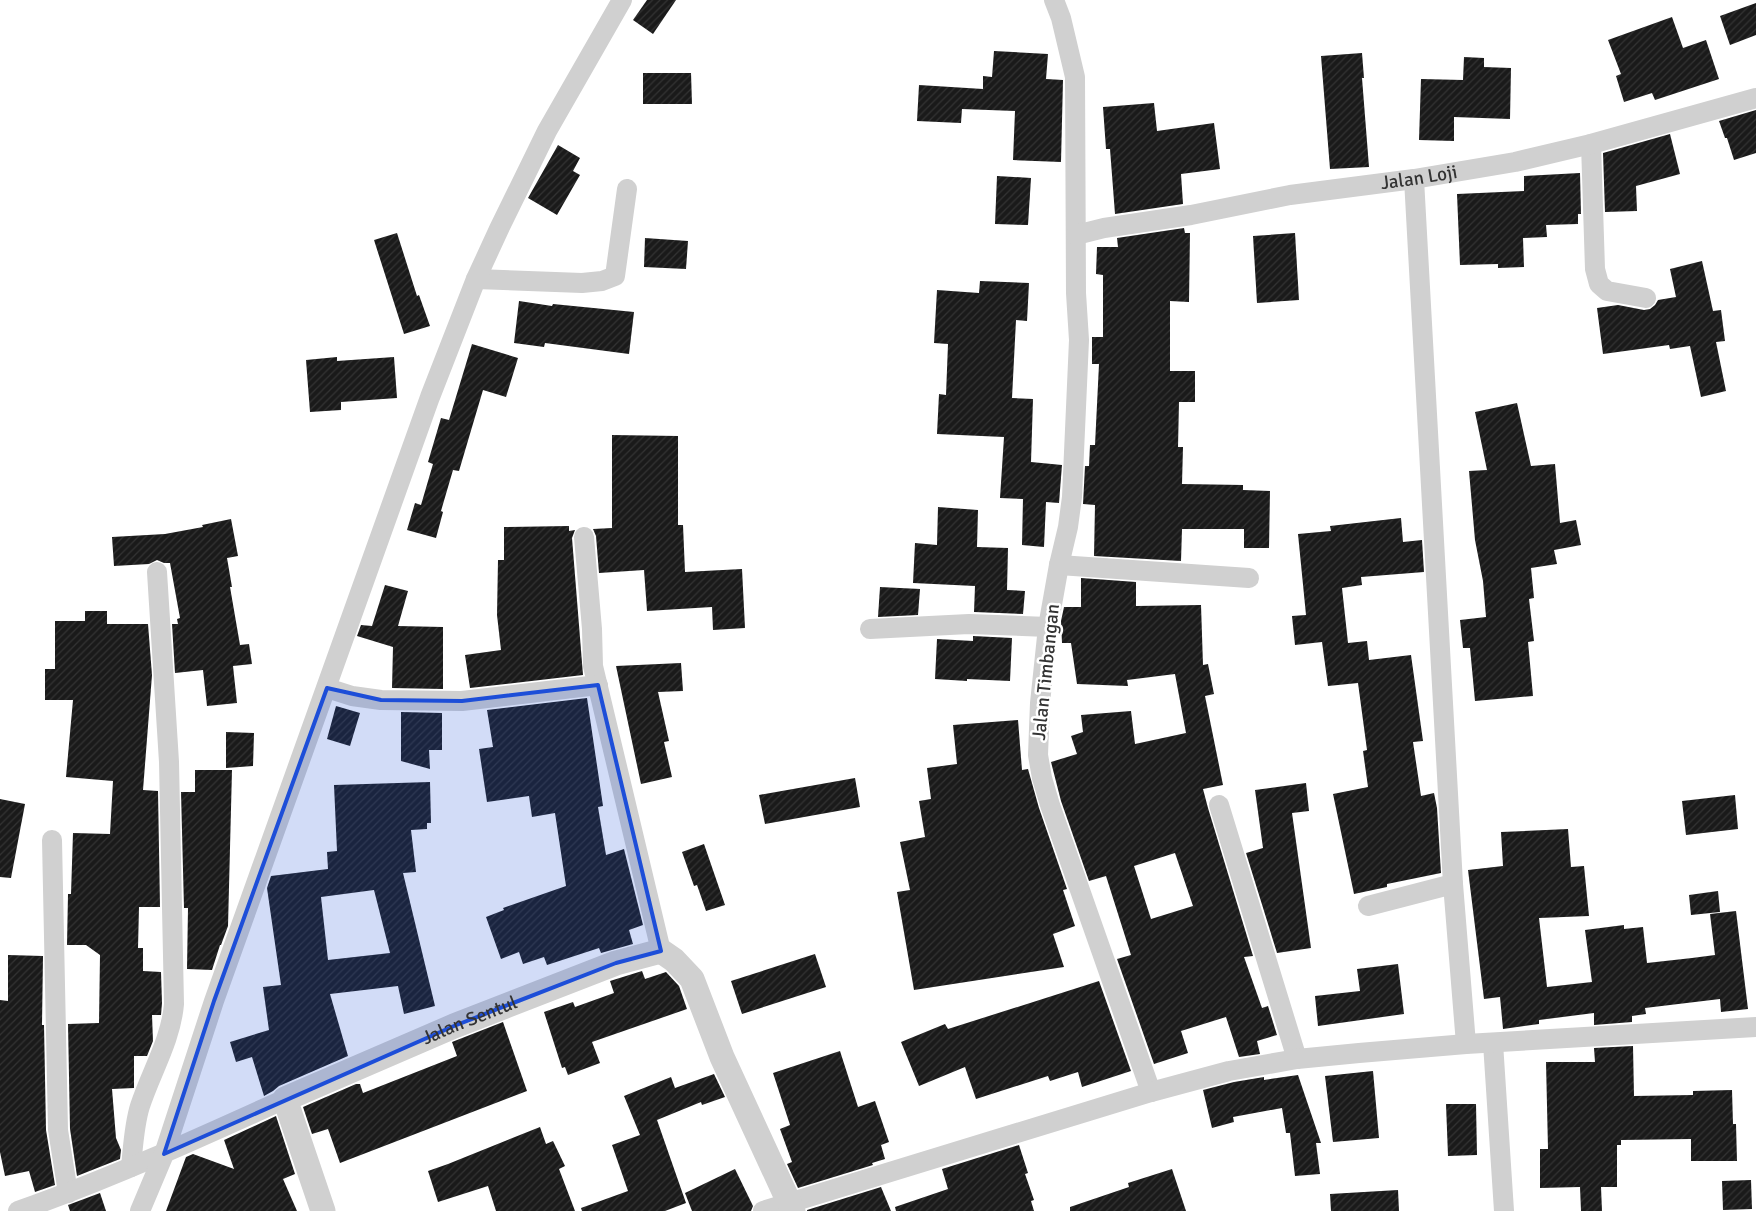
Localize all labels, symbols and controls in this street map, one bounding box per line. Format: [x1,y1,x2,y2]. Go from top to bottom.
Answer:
street label: Jalan Loji [1379,160,1459,195]
street label: Jalan Timbangan [1027,603,1065,741]
street label: Jalan Sentul [418,991,521,1050]

